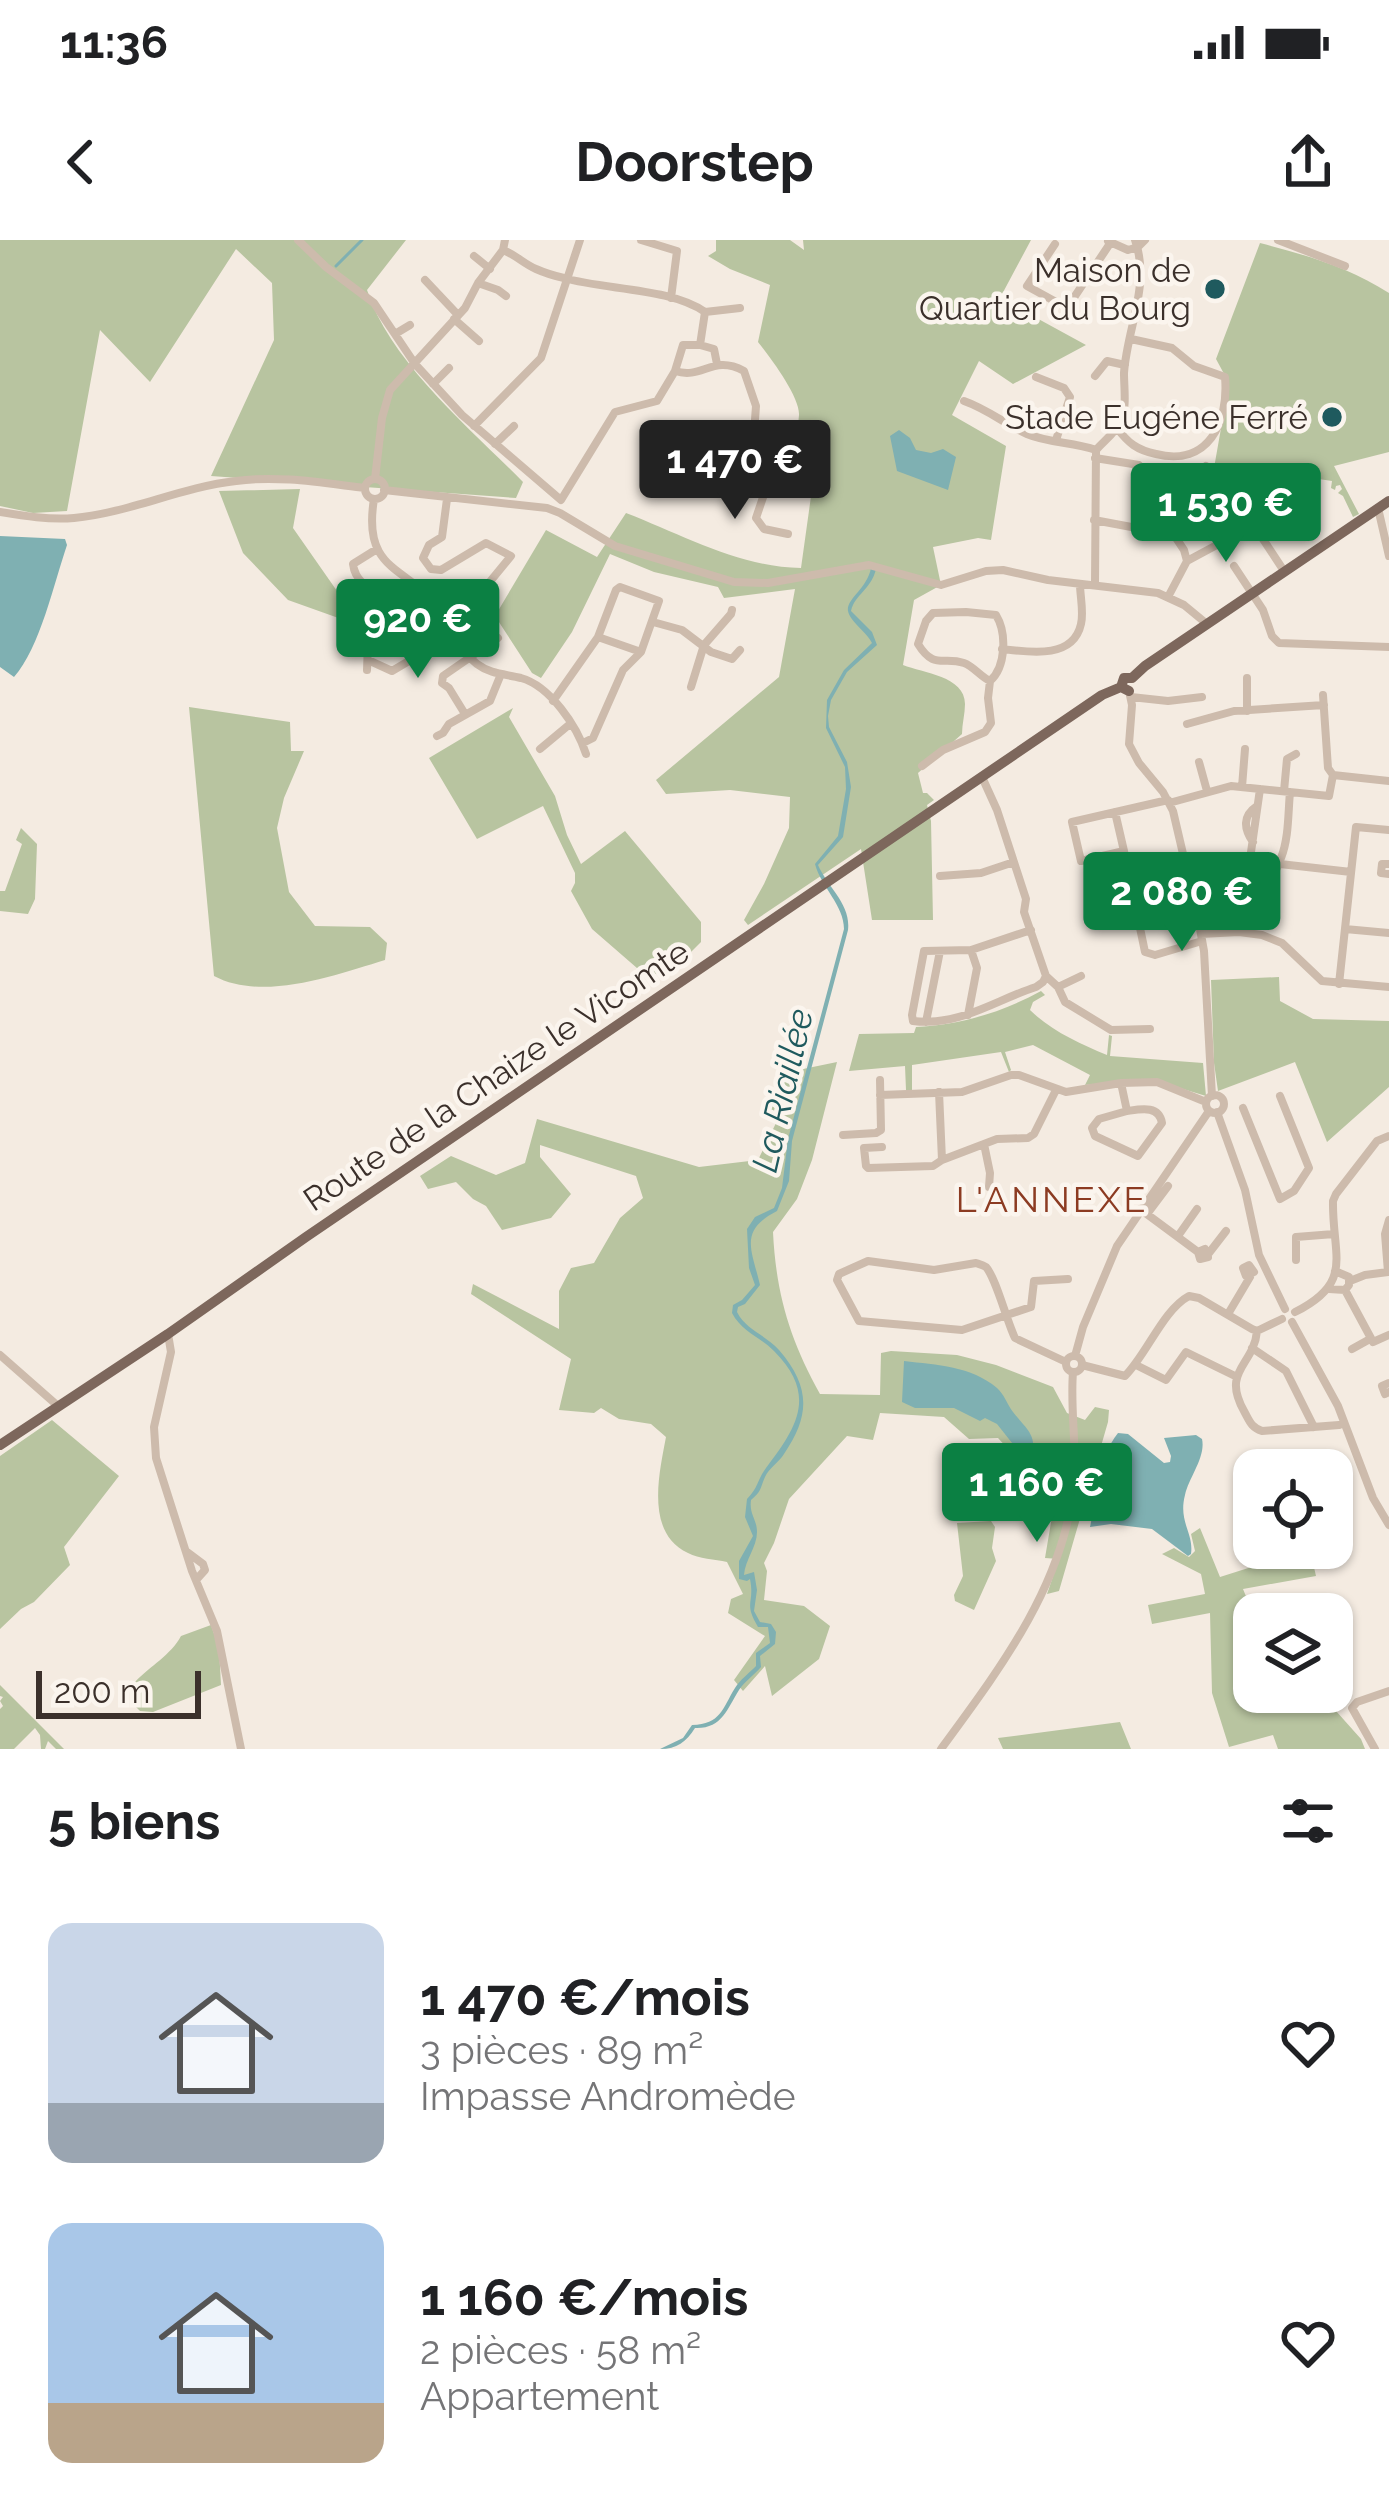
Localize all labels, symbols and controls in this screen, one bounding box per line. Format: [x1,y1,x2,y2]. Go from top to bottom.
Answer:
text: 11:36 [60,16,168,69]
icon: back [48,129,114,195]
icon: share [1275,129,1341,195]
text: Doorstep [575,130,814,194]
place label: Maison de Quartier du Bourg [919,251,1191,328]
marker: Maison de Quartier du Bourg [1202,276,1228,302]
place label: Stade Eugéne Ferré [1005,398,1308,437]
marker: Stade Eugéne Ferré [1319,404,1345,430]
pin: 1 470 € [624,420,846,522]
text: 1 470 € [666,436,804,482]
pin: 1 530 € [1115,463,1337,565]
text: 1 530 € [1158,479,1294,525]
pin: 920 € [334,579,502,681]
text: 920 € [363,595,473,641]
pin: 2 080 € [1071,852,1293,954]
text: 2 080 € [1110,868,1254,914]
street label: Route de la Chaize le Vicomte [296,932,696,1219]
water label: La Riaillée [743,1004,821,1176]
district label: L'ANNEXE [956,1178,1148,1220]
pin: 1 160 € [926,1443,1148,1545]
map controls [1233,1449,1353,1713]
button: locate [1233,1449,1353,1569]
text: 1 160 € [969,1459,1105,1505]
button: layers [1233,1593,1353,1713]
scale bar [36,1665,201,1718]
text: 200 m [54,1672,150,1711]
icon: filters [1275,1788,1341,1854]
text: 5 biens [48,1791,220,1851]
text: 1 470 €/mois [420,1967,750,2027]
icon: home [144,1971,288,2115]
icon: heart [1275,2010,1341,2076]
text: 3 pièces · 89 m² [420,2027,703,2073]
text: Impasse Andromède [420,2073,796,2119]
text: 1 160 €/mois [420,2267,748,2327]
icon: home [144,2271,288,2415]
icon: heart [1275,2310,1341,2376]
text: 2 pièces · 58 m² [420,2327,701,2373]
text: Appartement [420,2373,659,2419]

